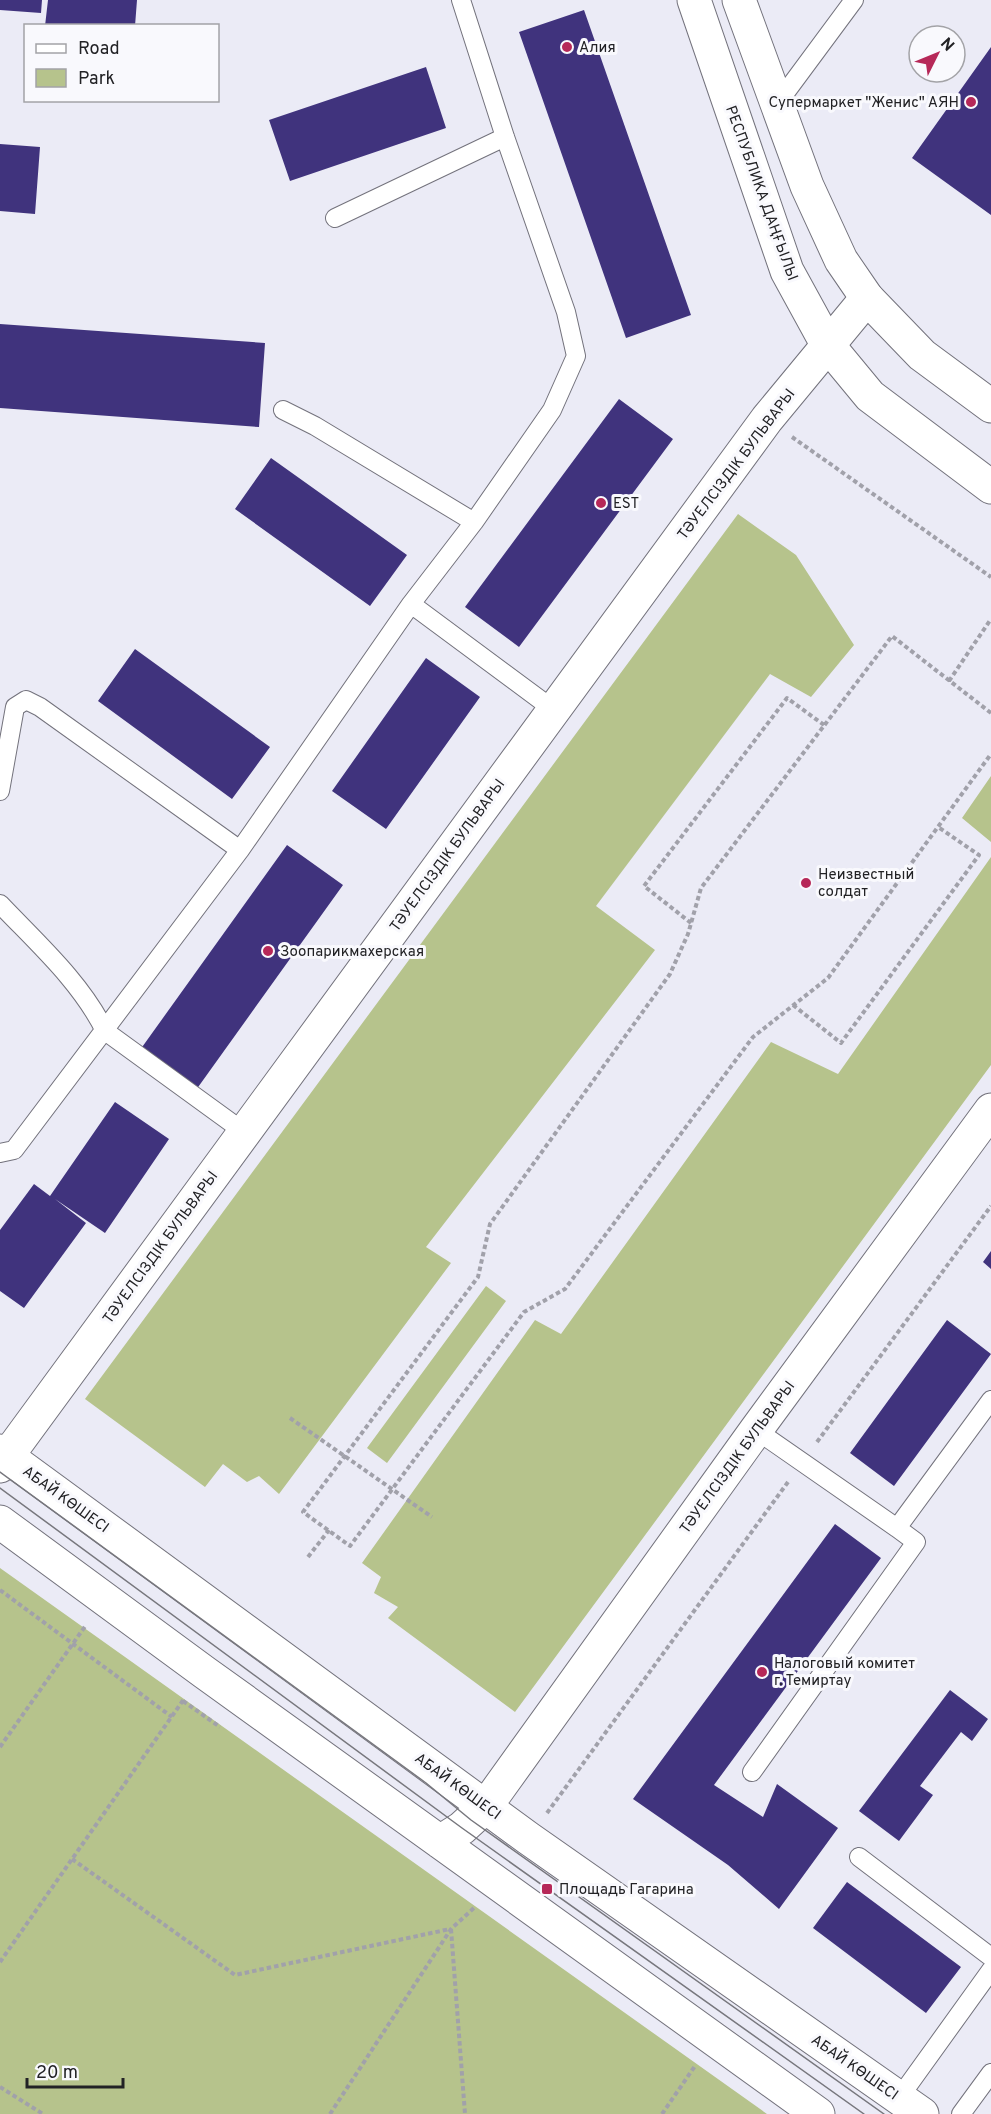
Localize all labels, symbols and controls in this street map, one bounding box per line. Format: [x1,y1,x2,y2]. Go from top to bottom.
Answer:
legend [24,24,219,102]
north arrow [907,24,967,84]
text: N [935,34,958,56]
text: Road [78,38,120,61]
place label: Алия [579,39,616,58]
marker: Алия [560,40,574,54]
text: Park [78,68,115,91]
place label: Супермаркет "Женис" АЯН [769,94,959,113]
marker: Супермаркет "Женис" АЯН [964,95,978,109]
street label: РЕСПУБЛИКА ДАҢҒЫЛЫ [720,103,801,284]
street label: ТӘУЕЛСІЗДІК БУЛЬВАРЫ [674,386,800,544]
place label: EST [613,495,639,514]
marker: EST [594,496,608,510]
street label: ТӘУЕЛСІЗДІК БУЛЬВАРЫ [386,776,510,936]
place label: Неизвестный солдат [818,866,914,902]
marker: Неизвестный солдат [799,876,813,890]
place label: Зоопарикмахерская [280,943,424,962]
marker: Зоопарикмахерская [261,944,275,958]
street label: ТӘУЕЛСІЗДІК БУЛЬВАРЫ [99,1168,223,1328]
street label: ТӘУЕЛСІЗДІК БУЛЬВАРЫ [676,1378,800,1538]
street label: АБАЙ КӨШЕСІ [18,1461,113,1538]
place label: Налоговый комитет г. Темиртау [774,1655,915,1691]
marker: Налоговый комитет г. Темиртау [755,1665,769,1679]
street label: АБАЙ КӨШЕСІ [410,1748,505,1825]
place label: Площадь Гагарина [559,1881,694,1900]
marker: Площадь Гагарина [540,1882,554,1896]
street label: АБАЙ КӨШЕСІ [807,2030,903,2105]
scale bar [27,2051,123,2089]
text: 20 m [36,2062,78,2085]

